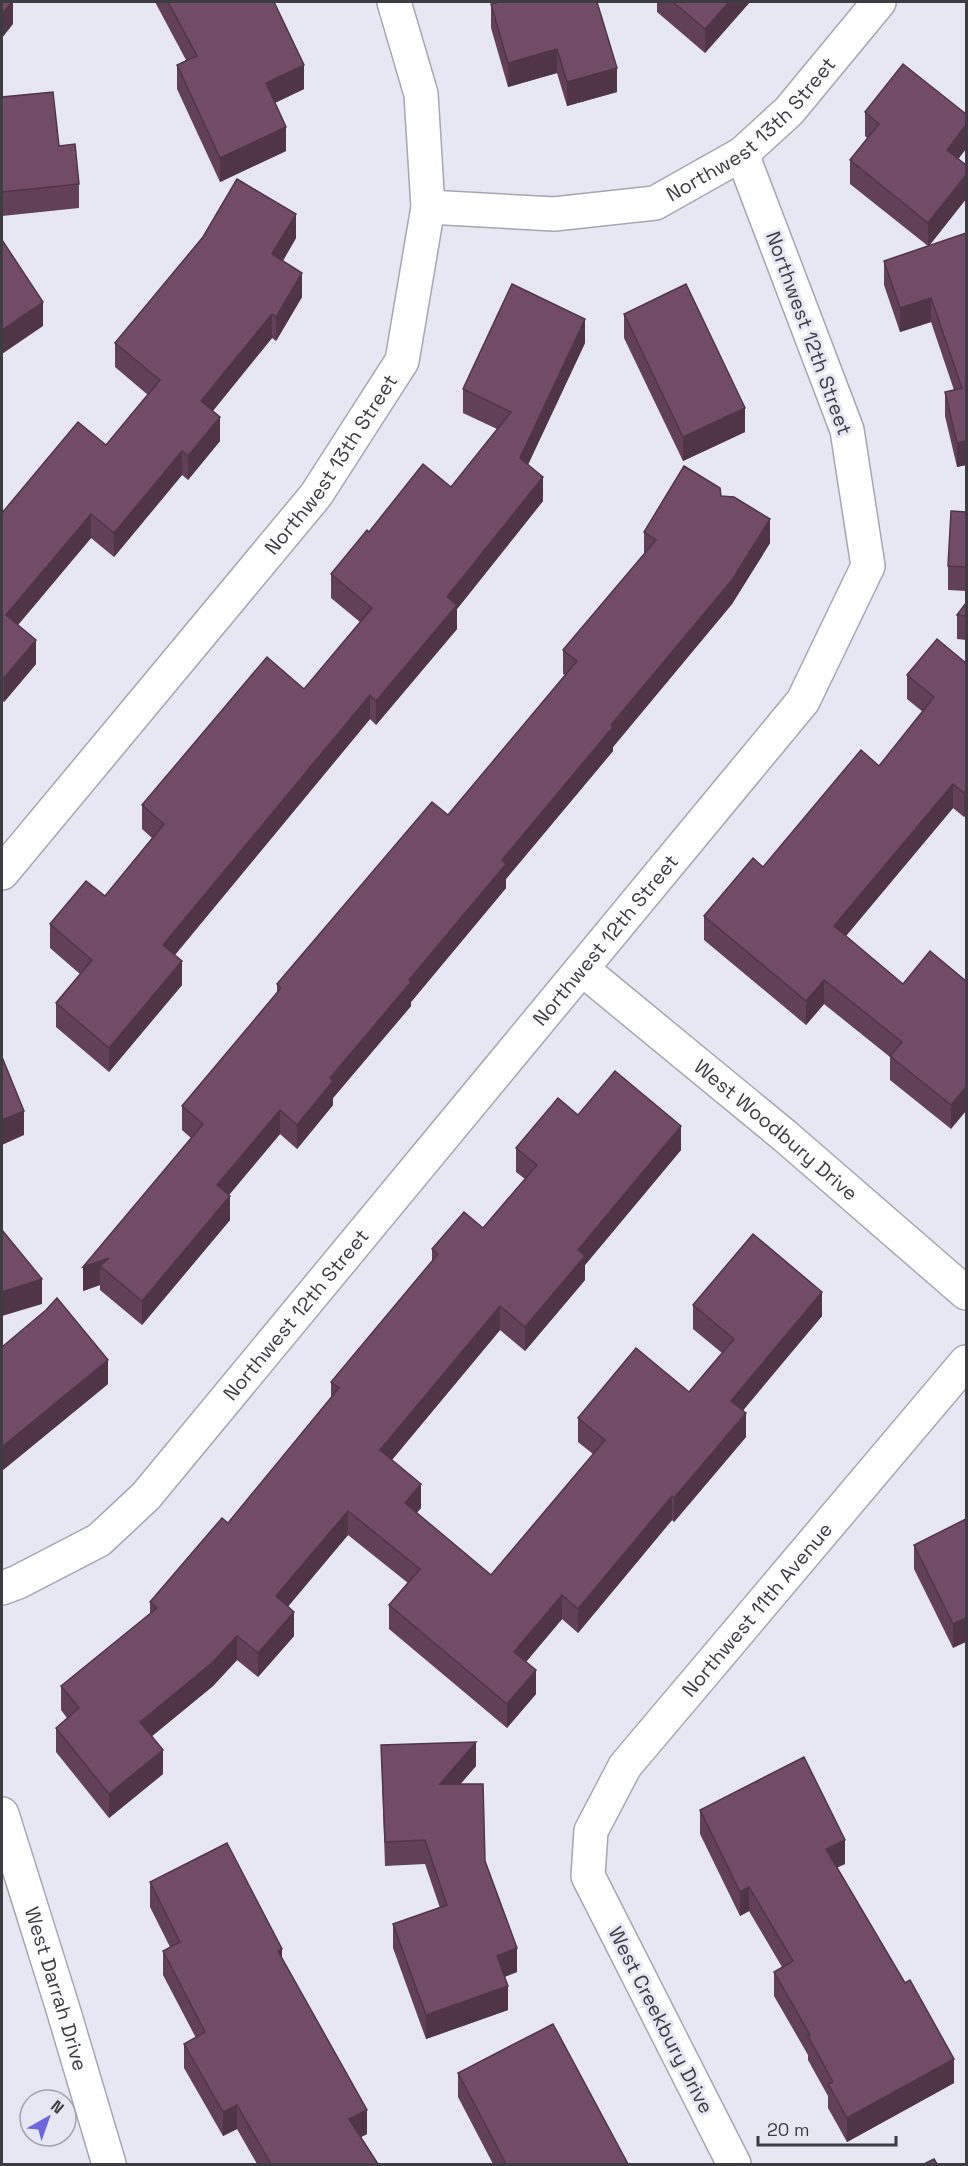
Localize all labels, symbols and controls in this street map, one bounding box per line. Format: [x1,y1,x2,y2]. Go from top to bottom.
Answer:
street label: Northwest 13th Street [661,52,841,207]
street label: Northwest 12th Street [760,228,858,438]
street label: Northwest 13th Street [259,369,403,560]
street label: Northwest 12th Street [527,849,684,1031]
street label: West Woodbury Drive [689,1053,863,1206]
street label: Northwest 12th Street [217,1223,374,1406]
street label: Northwest 11th Avenue [676,1517,838,1702]
street label: West Darrah Drive [19,1904,94,2074]
street label: West Creekbury Drive [603,1922,719,2118]
north arrow [18,2088,78,2148]
text: N [46,2095,68,2118]
scale bar [758,2109,896,2147]
text: 20 m [767,2118,810,2141]

